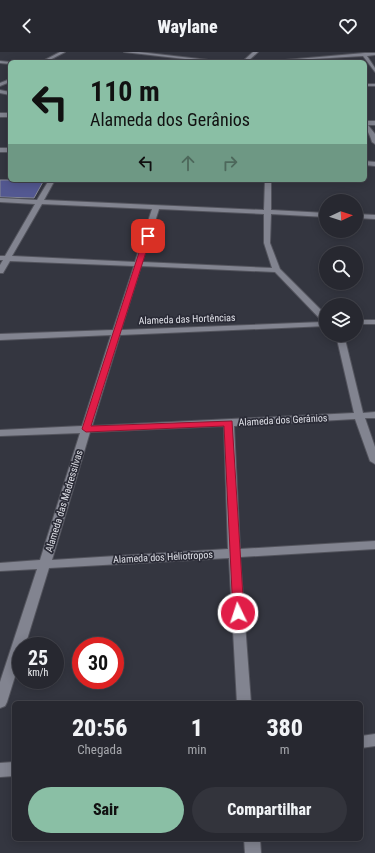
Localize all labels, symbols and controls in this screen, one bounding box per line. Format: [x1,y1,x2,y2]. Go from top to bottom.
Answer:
icon: back [16,15,38,37]
icon: heart [337,15,359,37]
text: Waylane [157,16,218,37]
text: 110 m [90,75,160,108]
icon: left [24,76,76,128]
text: Alameda dos Gerânios [90,109,250,130]
icon: left [135,152,157,174]
icon: ahead [177,152,199,174]
icon: right [219,152,241,174]
north arrow [319,194,363,238]
map controls [319,194,363,342]
pin [131,219,165,253]
icon: arrive [137,225,159,247]
button: search [319,246,363,290]
button: layers [319,298,363,342]
street label: Alameda das Hortências [138,312,236,326]
street label: Alameda dos Gerânios [238,412,328,428]
street label: Alameda das Madressilvas [43,448,85,553]
street label: Alameda dos Heliotropos [113,549,214,565]
position arrow [217,592,259,634]
speed limit sign: 30 [72,637,124,689]
text: 25 [28,646,48,670]
text: km/h [28,667,48,678]
text: 20:56 [72,714,128,742]
text: 1 [191,714,203,742]
text: 380 [266,714,303,742]
text: Chegada [77,742,122,757]
text: min [187,742,207,757]
text: m [280,742,290,757]
button: Sair [28,787,184,833]
button: Compartilhar [192,787,347,833]

